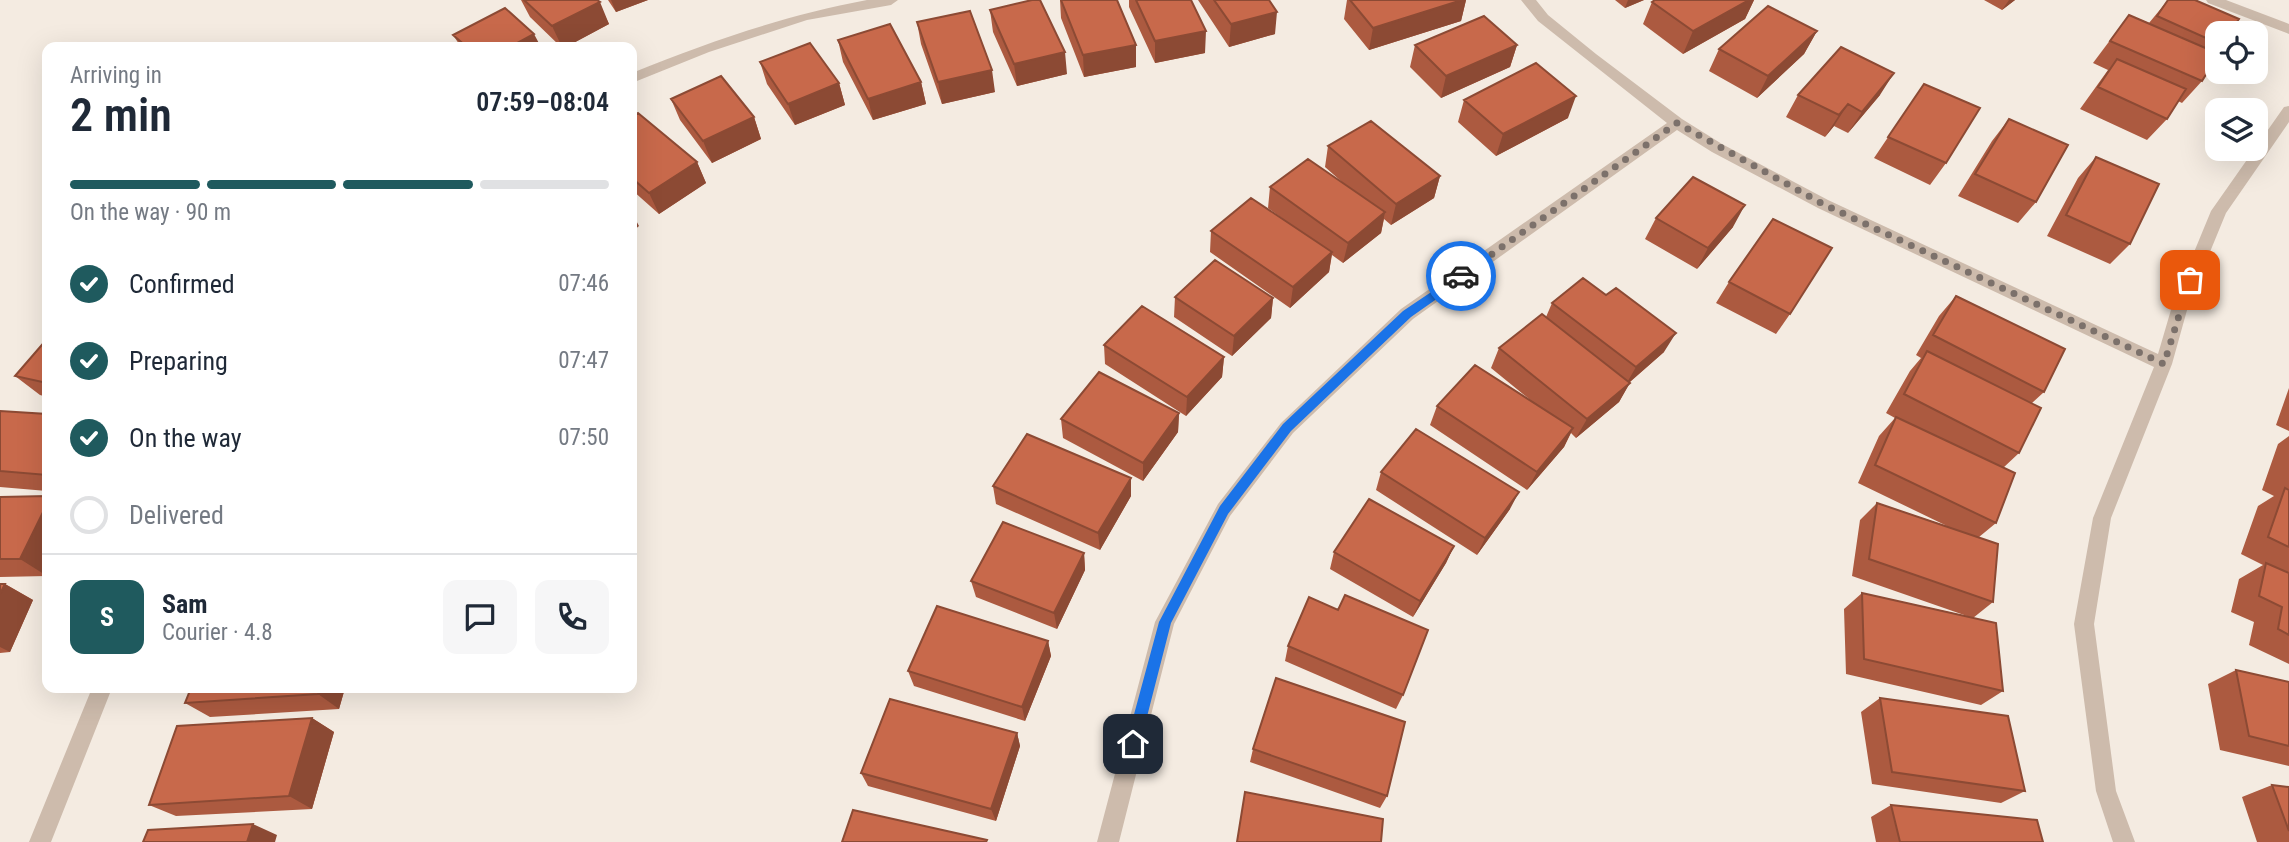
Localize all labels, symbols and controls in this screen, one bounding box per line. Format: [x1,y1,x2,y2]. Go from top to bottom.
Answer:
map controls [2205,21,2268,161]
button: locate [2205,21,2268,84]
text: Arriving in [70,62,162,89]
text: 07:59–08:04 [476,87,609,117]
text: 2 min [70,88,172,142]
button: layers [2205,98,2268,161]
text: On the way · 90 m [70,199,231,226]
courier [1426,241,1496,311]
pin [2160,250,2220,310]
icon: car [1442,257,1480,295]
icon: bag [2171,261,2209,299]
icon: check [70,265,108,303]
text: Confirmed [129,269,235,299]
text: 07:46 [558,270,609,297]
icon: check [70,342,108,380]
text: Preparing [129,346,228,376]
text: 07:47 [558,347,609,374]
icon: check [70,419,108,457]
text: On the way [129,423,242,453]
text: 07:50 [558,424,609,451]
text: Delivered [129,500,224,530]
button: chat [443,580,517,654]
button: phone [535,580,609,654]
text: Sam [162,589,208,619]
text: S [100,602,114,632]
text: Courier · 4.8 [162,619,273,646]
pin [1103,714,1163,774]
icon: home [1114,725,1152,763]

